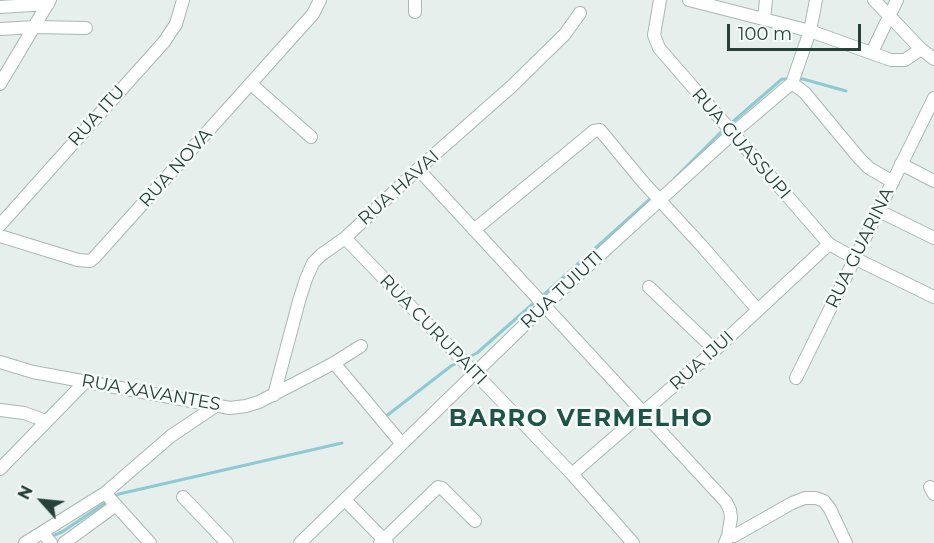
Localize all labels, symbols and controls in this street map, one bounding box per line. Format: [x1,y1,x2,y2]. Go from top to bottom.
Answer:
scale bar [730,12,864,50]
text: 100 m [738,23,792,45]
street label: RUA ITU [64,81,130,151]
street label: RUA GUASSUPI [687,84,795,204]
street label: RUA NOVA [135,124,217,212]
street label: RUA HAVAI [354,146,444,230]
street label: RUA GUARINA [821,184,899,312]
street label: RUA TUIUTI [517,247,607,333]
street label: RUA CURUPAITI [375,270,491,390]
street label: RUA IJUI [666,327,738,395]
street label: RUA XAVANTES [80,370,222,416]
district label: BARRO VERMELHO [449,405,713,433]
north arrow [12,471,72,531]
text: N [14,483,37,503]

